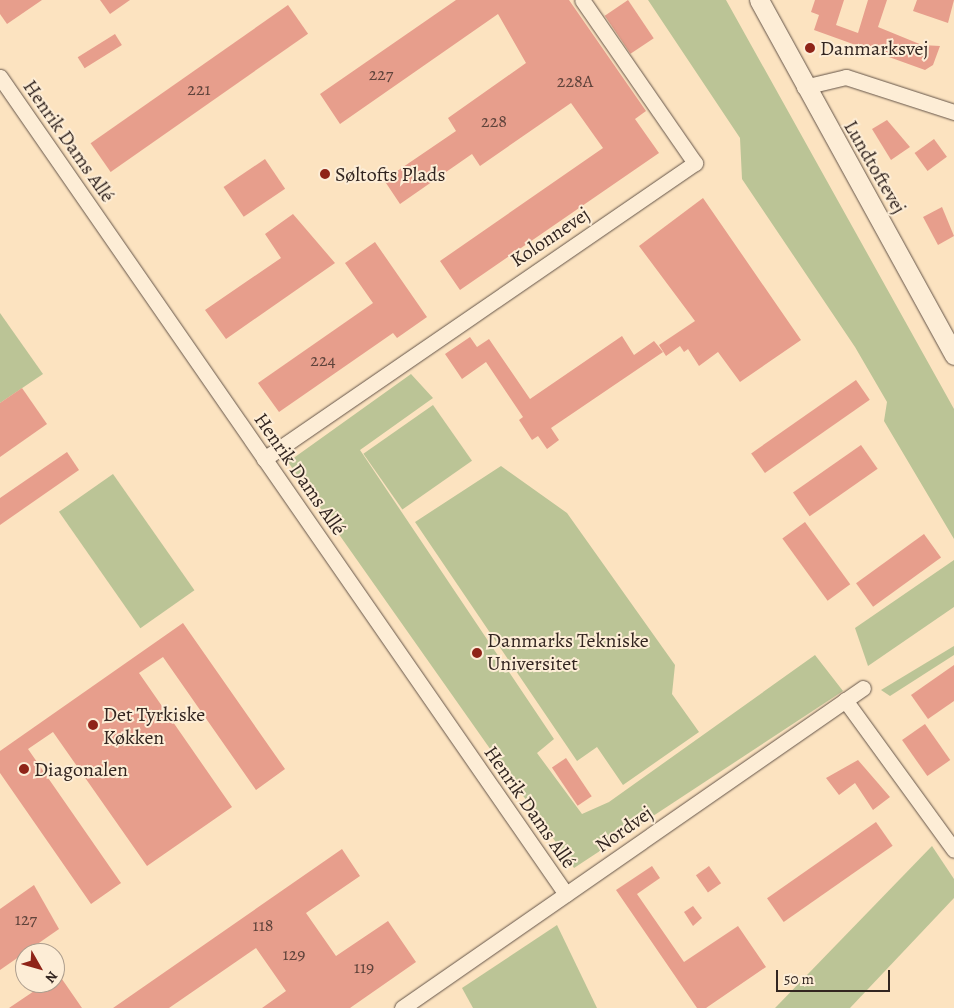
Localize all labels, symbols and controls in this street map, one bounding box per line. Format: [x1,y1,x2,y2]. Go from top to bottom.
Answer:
place label: Danmarksvej [820,36,928,60]
marker: Danmarksvej [804,42,816,54]
house number: 227 [369,63,393,85]
house number: 228A [557,70,593,92]
street label: Henrik Dams Allé [18,75,120,207]
house number: 221 [187,78,211,100]
house number: 228 [481,110,507,132]
street label: Lundtoftevej [839,116,911,218]
place label: Søltofts Plads [335,162,446,186]
marker: Søltofts Plads [319,168,331,180]
street label: Kolonnevej [506,202,594,272]
house number: 224 [310,349,336,371]
street label: Henrik Dams Allé [249,408,351,540]
place label: Danmarks Tekniske Universitet [487,629,649,676]
marker: Danmarks Tekniske Universitet [471,647,483,659]
place label: Det Tyrkiske Køkken [103,702,205,749]
marker: Det Tyrkiske Køkken [87,719,99,731]
street label: Henrik Dams Allé [479,741,581,873]
place label: Diagonalen [34,757,128,781]
marker: Diagonalen [18,763,30,775]
street label: Nordvej [591,801,657,857]
house number: 127 [15,908,37,930]
house number: 118 [252,914,274,936]
north arrow [15,943,65,993]
house number: 129 [283,943,305,965]
house number: 119 [354,956,374,978]
scale bar [779,960,893,992]
text: N [41,967,62,987]
text: 50 m [784,969,814,989]

